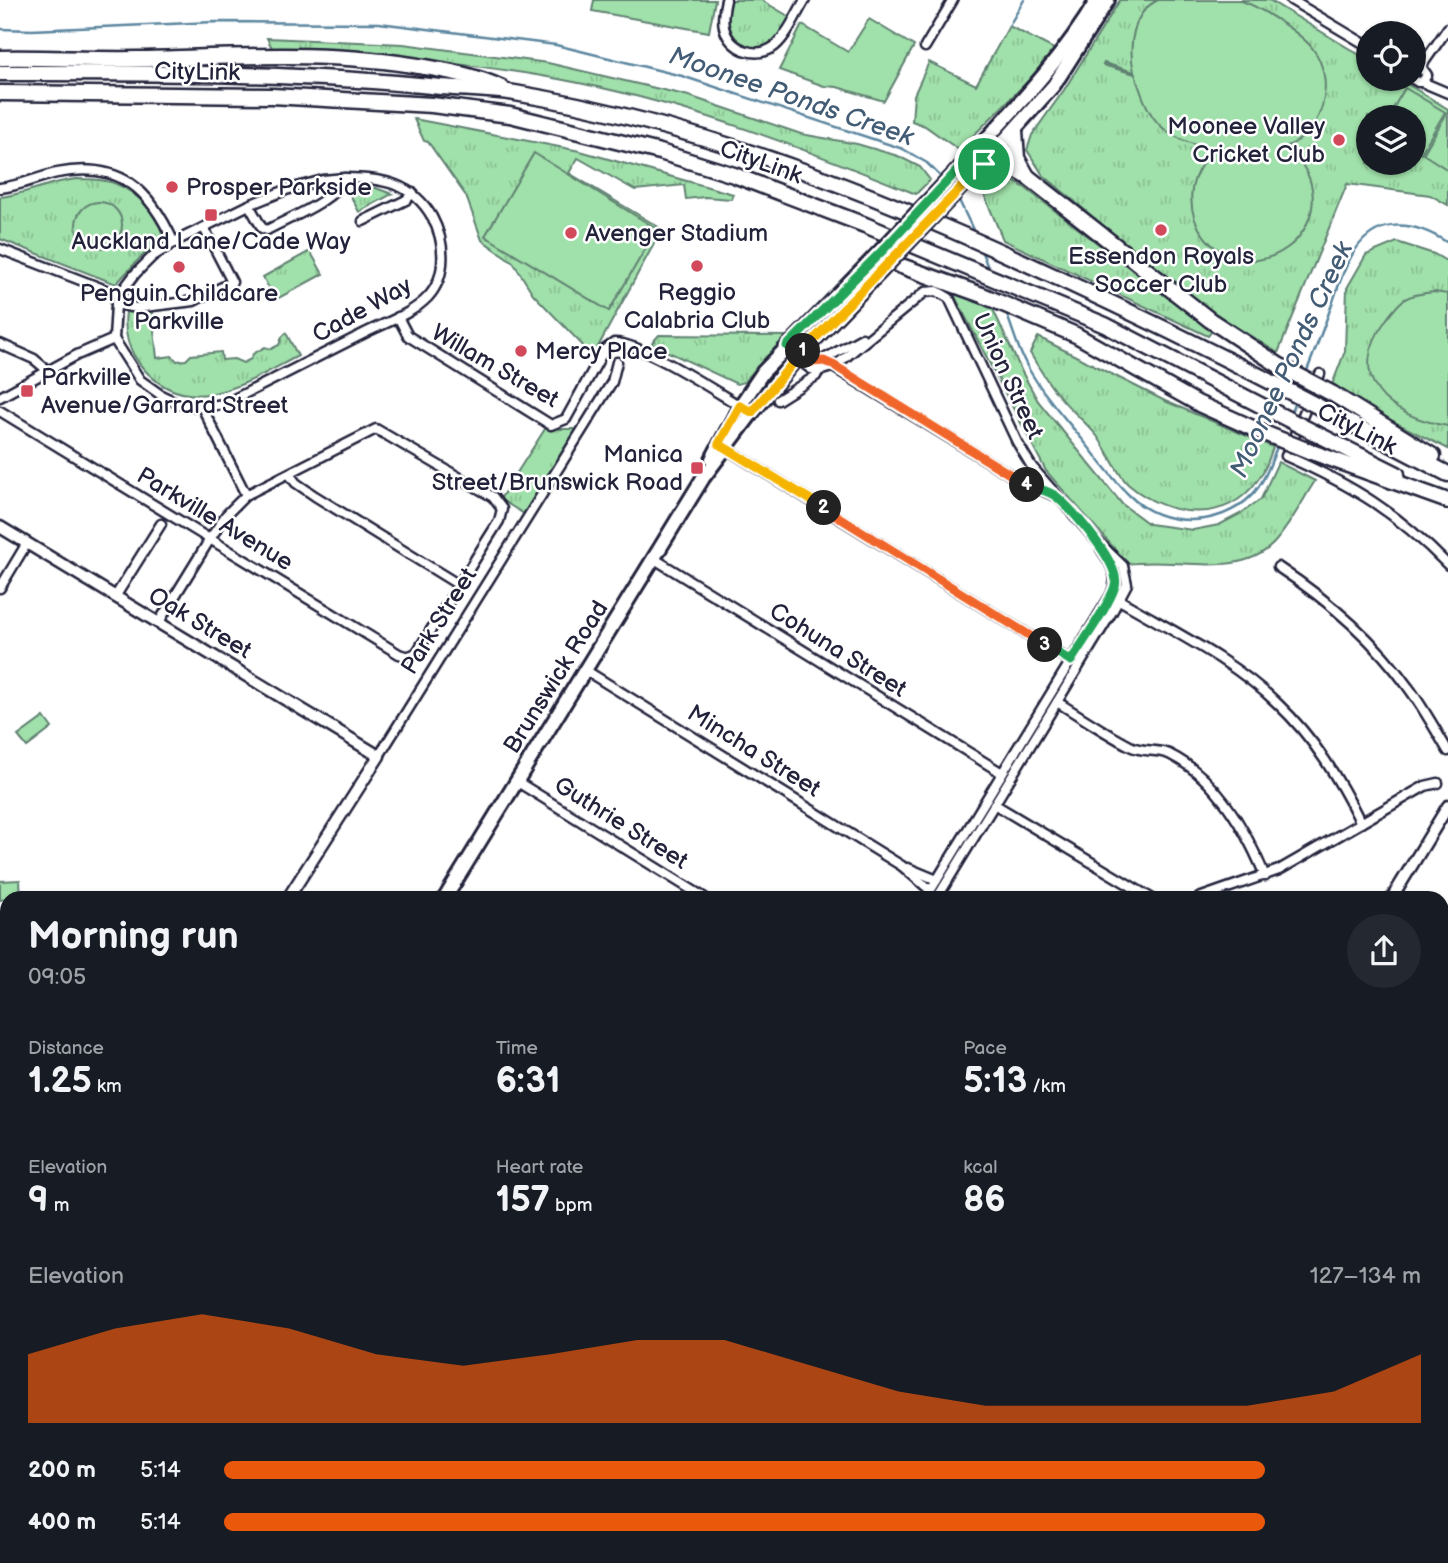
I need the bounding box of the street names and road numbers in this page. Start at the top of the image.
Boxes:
street label: CityLink [154,57,240,87]
street label: CityLink [716,134,806,190]
street label: Cade Way [307,271,417,349]
street label: Union Street [966,308,1050,444]
street label: Willam Street [426,318,564,414]
street label: CityLink [1312,397,1402,461]
street label: Parkville Avenue [132,461,298,577]
street label: Park Street [395,562,483,680]
street label: Oak Street [143,581,257,665]
street label: Brunswick Road [497,595,615,759]
street label: Cohuna Street [764,596,912,704]
street label: Mincha Street [682,699,826,804]
street label: Guthrie Street [549,770,694,876]

